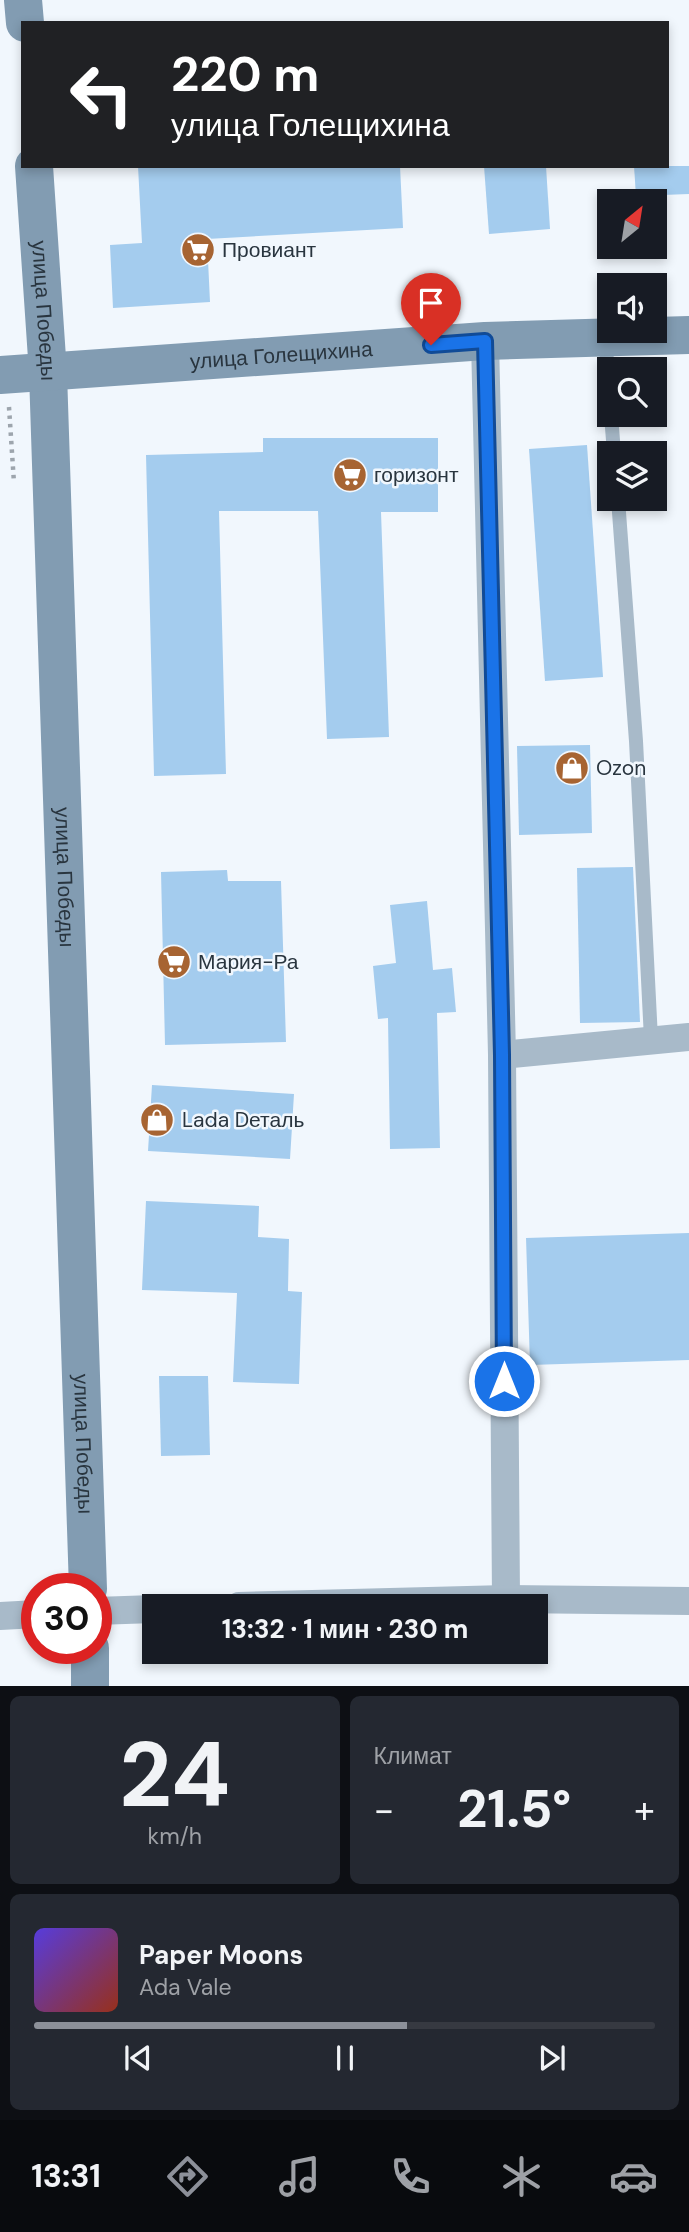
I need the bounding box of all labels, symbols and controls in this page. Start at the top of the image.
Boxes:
text: 220 m [171,42,319,106]
icon: left [56,49,147,140]
text: улица Голещихина [171,104,450,146]
north arrow [597,189,667,259]
map controls [597,189,667,511]
supermarket icon: Провиант [179,231,217,269]
place label: Провиант [222,236,317,264]
street label: улица Победы [25,240,62,381]
pin [401,273,461,345]
button: sound [597,273,667,343]
icon: arrive [412,284,450,322]
street label: улица Голещихина [189,335,374,376]
button: search [597,357,667,427]
button: layers [597,441,667,511]
supermarket icon: горизонт [331,456,369,494]
place label: горизонт [374,461,459,489]
shop icon: Ozon [553,749,591,787]
place label: Ozon [596,754,646,782]
street label: улица Победы [48,807,81,948]
supermarket icon: Мария-Ра [155,943,193,981]
place label: Мария-Ра [198,948,299,976]
shop icon: Lada Dеталь [138,1101,176,1139]
place label: Lada Dеталь [182,1106,304,1134]
position arrow [467,1344,541,1418]
street label: улица Победы [67,1373,100,1515]
speed limit sign: 30 [21,1573,112,1664]
text: 13:32 · 1 мин · 230 m [222,1612,468,1646]
text: 24 [119,1716,230,1834]
text: Климат [374,1741,452,1771]
text: 21.5° [457,1775,571,1843]
text: − [374,1785,394,1835]
text: + [634,1785,655,1835]
text: km/h [148,1821,202,1851]
text: Paper Moons [139,1938,303,1972]
text: Ada Vale [139,1972,232,2002]
icon: previous [119,2039,157,2077]
icon: pause [326,2039,364,2077]
icon: next [533,2039,571,2077]
icon: directions [163,2152,212,2201]
icon: music [275,2152,324,2201]
icon: phone [386,2152,435,2201]
icon: climate [497,2152,546,2201]
icon: car [609,2152,658,2201]
text: 13:31 [31,2155,101,2197]

